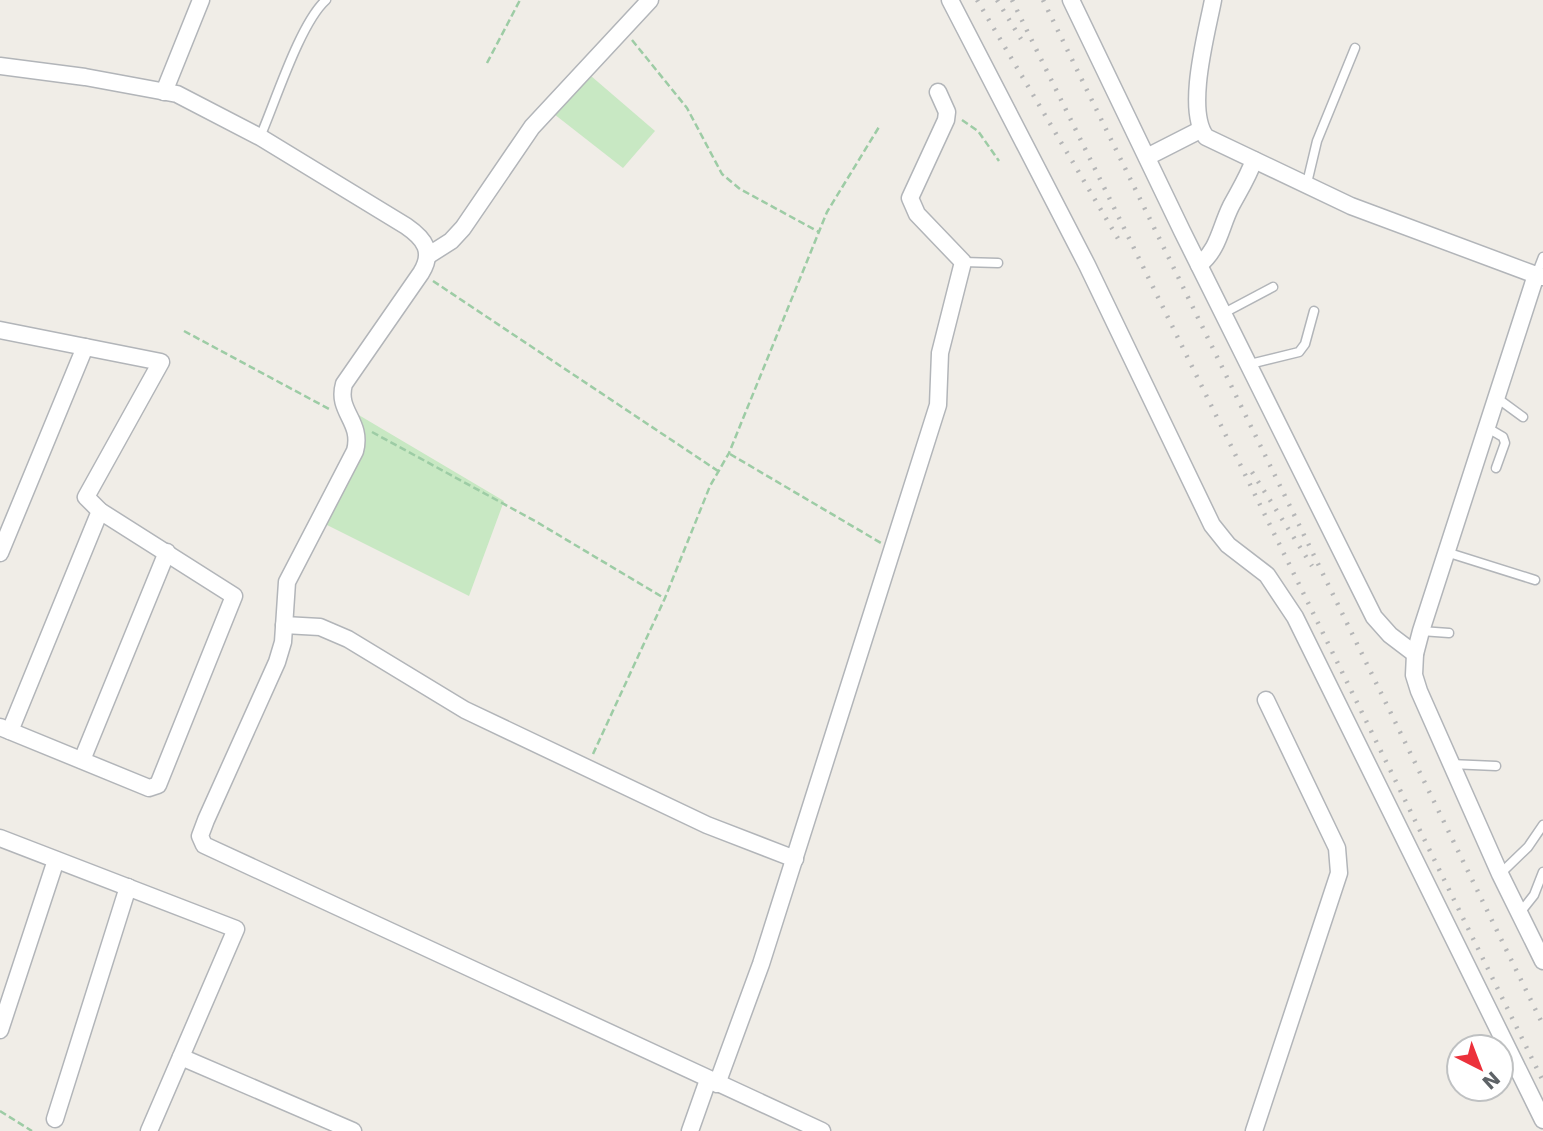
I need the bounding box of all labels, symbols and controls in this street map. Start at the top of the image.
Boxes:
north arrow [1445,1033,1515,1103]
text: N [1478,1067,1505,1094]

